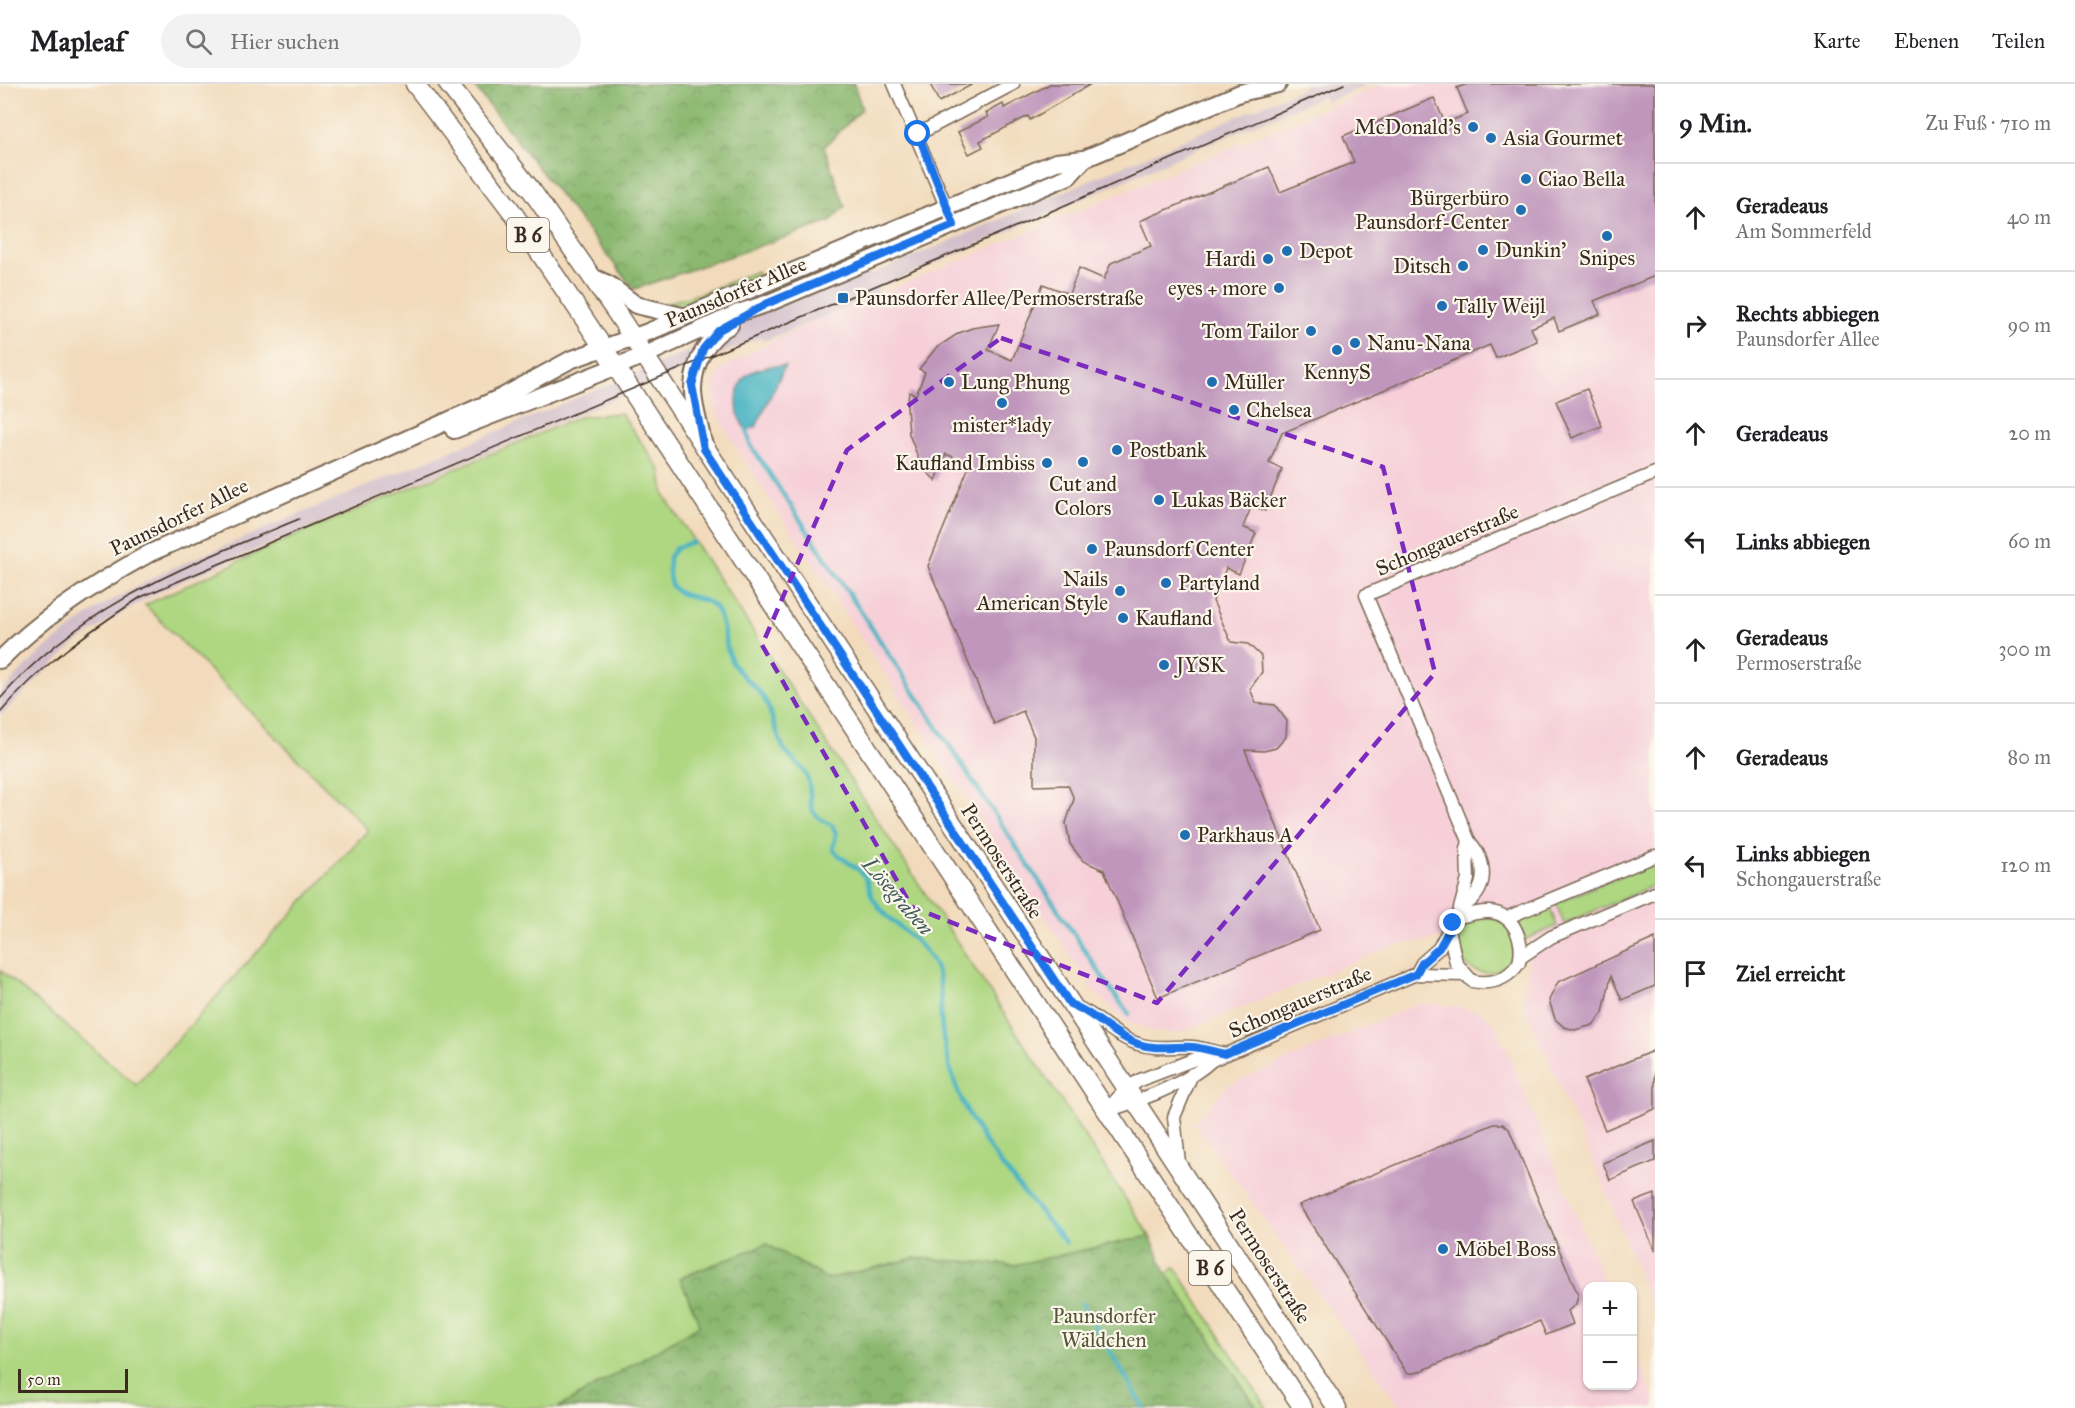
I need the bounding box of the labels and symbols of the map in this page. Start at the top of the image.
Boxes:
place label: McDonald's [1354,114,1461,140]
route start [904,120,930,146]
marker: McDonald's [1466,120,1480,134]
place label: Asia Gourmet [1502,125,1623,151]
marker: Asia Gourmet [1484,131,1498,145]
place label: Ciao Bella [1538,166,1625,192]
marker: Ciao Bella [1519,172,1533,186]
place label: Bürgerbüro Paunsdorf-Center [1355,185,1509,235]
marker: Bürgerbüro Paunsdorf-Center [1514,203,1528,217]
road number: B 6 [507,218,549,252]
marker: Snipes [1600,229,1614,243]
place label: Dunkin' [1495,237,1566,263]
place label: Depot [1299,238,1354,264]
marker: Dunkin' [1476,243,1490,257]
marker: Depot [1280,244,1294,258]
place label: Snipes [1579,245,1635,271]
place label: Hardi [1205,246,1256,272]
street label: Paunsdorfer Allee [662,250,811,333]
marker: Hardi [1261,252,1275,266]
place label: Ditsch [1393,253,1451,279]
marker: Ditsch [1456,259,1470,273]
place label: eyes + more [1168,275,1267,301]
marker: eyes + more [1272,281,1286,295]
place label: Paunsdorfer Allee/Permoserstraße [855,285,1144,311]
marker: Paunsdorfer Allee/Permoserstraße [836,291,850,305]
place label: Tally Weijl [1454,293,1546,319]
marker: Tally Weijl [1435,299,1449,313]
place label: Tom Tailor [1202,318,1299,344]
marker: Tom Tailor [1304,324,1318,338]
place label: Nanu-Nana [1367,330,1471,356]
marker: Nanu-Nana [1348,336,1362,350]
marker: KennyS [1330,343,1344,357]
place label: KennyS [1303,359,1371,385]
place label: Lung Phung [961,369,1069,395]
place label: Müller [1224,369,1285,395]
marker: Lung Phung [942,375,956,389]
marker: Müller [1205,375,1219,389]
marker: mister*lady [995,396,1009,410]
place label: Chelsea [1246,397,1312,423]
marker: Chelsea [1227,403,1241,417]
place label: mister*lady [952,412,1053,438]
place label: Postbank [1129,437,1207,463]
marker: Postbank [1110,443,1124,457]
place label: Kaufland Imbiss [895,450,1035,476]
marker: Cut and Colors [1076,455,1090,469]
marker: Kaufland Imbiss [1040,456,1054,470]
place label: Cut and Colors [1049,471,1118,521]
street label: Paunsdorfer Allee [106,472,253,562]
place label: Lukas Bäcker [1171,487,1286,513]
marker: Lukas Bäcker [1152,493,1166,507]
street label: Schongauerstraße [1372,498,1523,582]
place label: Paunsdorf Center [1104,536,1254,562]
marker: Paunsdorf Center [1085,542,1099,556]
place label: Nails American Style [976,566,1108,616]
place label: Partyland [1178,570,1260,596]
marker: Partyland [1159,576,1173,590]
marker: Nails American Style [1113,584,1127,598]
place label: Kaufland [1135,605,1213,631]
marker: Kaufland [1116,611,1130,625]
place label: JYSK [1174,652,1226,678]
marker: JYSK [1157,658,1171,672]
street label: Permoserstraße [955,798,1049,924]
place label: Parkhaus A [1197,822,1293,848]
marker: Parkhaus A [1178,828,1192,842]
water label: Lösegraben [856,850,940,941]
route end [1439,909,1465,935]
street label: Schongauerstraße [1225,960,1376,1044]
street label: Permoserstraße [1223,1203,1317,1329]
place label: Möbel Boss [1455,1236,1556,1262]
marker: Möbel Boss [1436,1242,1450,1256]
road number: B 6 [1189,1251,1231,1285]
park label: Paunsdorfer Wäldchen [1052,1303,1156,1353]
scale bar [18,1366,128,1394]

